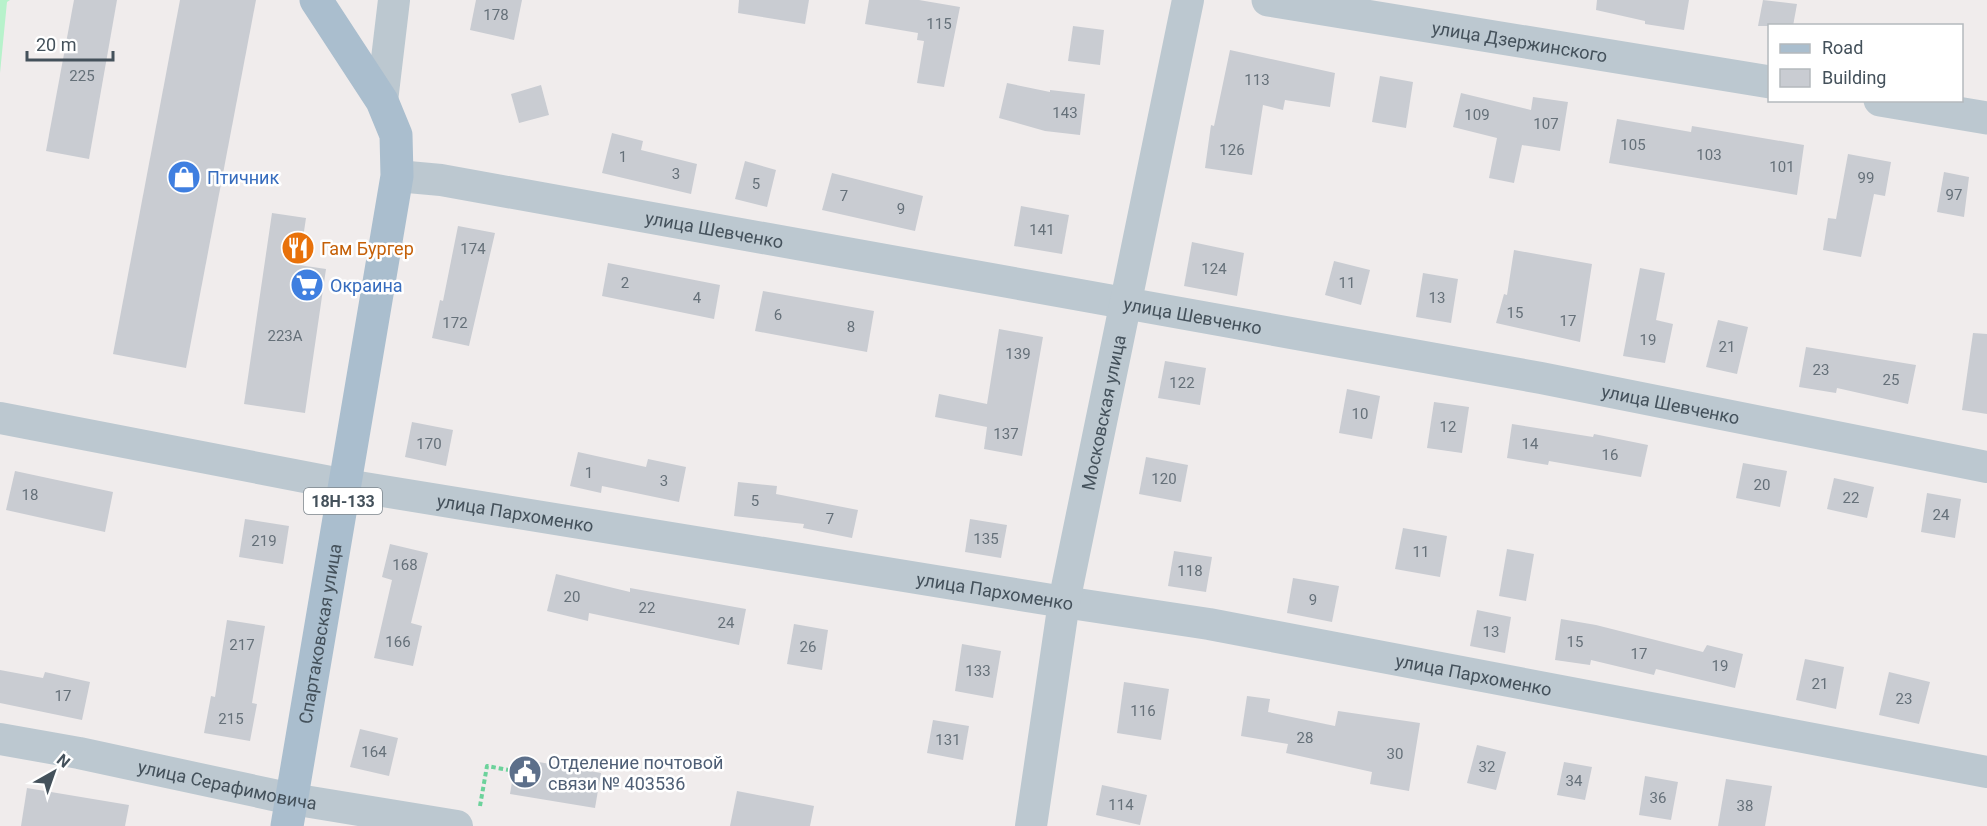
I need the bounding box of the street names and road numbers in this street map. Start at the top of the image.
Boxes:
street label: улица Дзержинского [1430,16,1609,66]
street label: улица Шевченко [644,206,785,252]
street label: улица Шевченко [1122,293,1264,338]
street label: Московская улица [1077,333,1129,492]
street label: улица Шевченко [1600,380,1741,428]
road number: 18Н-133 [304,488,382,514]
street label: улица Пархоменко [435,489,595,536]
street label: Спартаковская улица [294,542,345,725]
street label: улица Пархоменко [915,568,1075,614]
street label: улица Пархоменко [1394,649,1554,699]
street label: улица Серафимовича [136,756,318,813]

